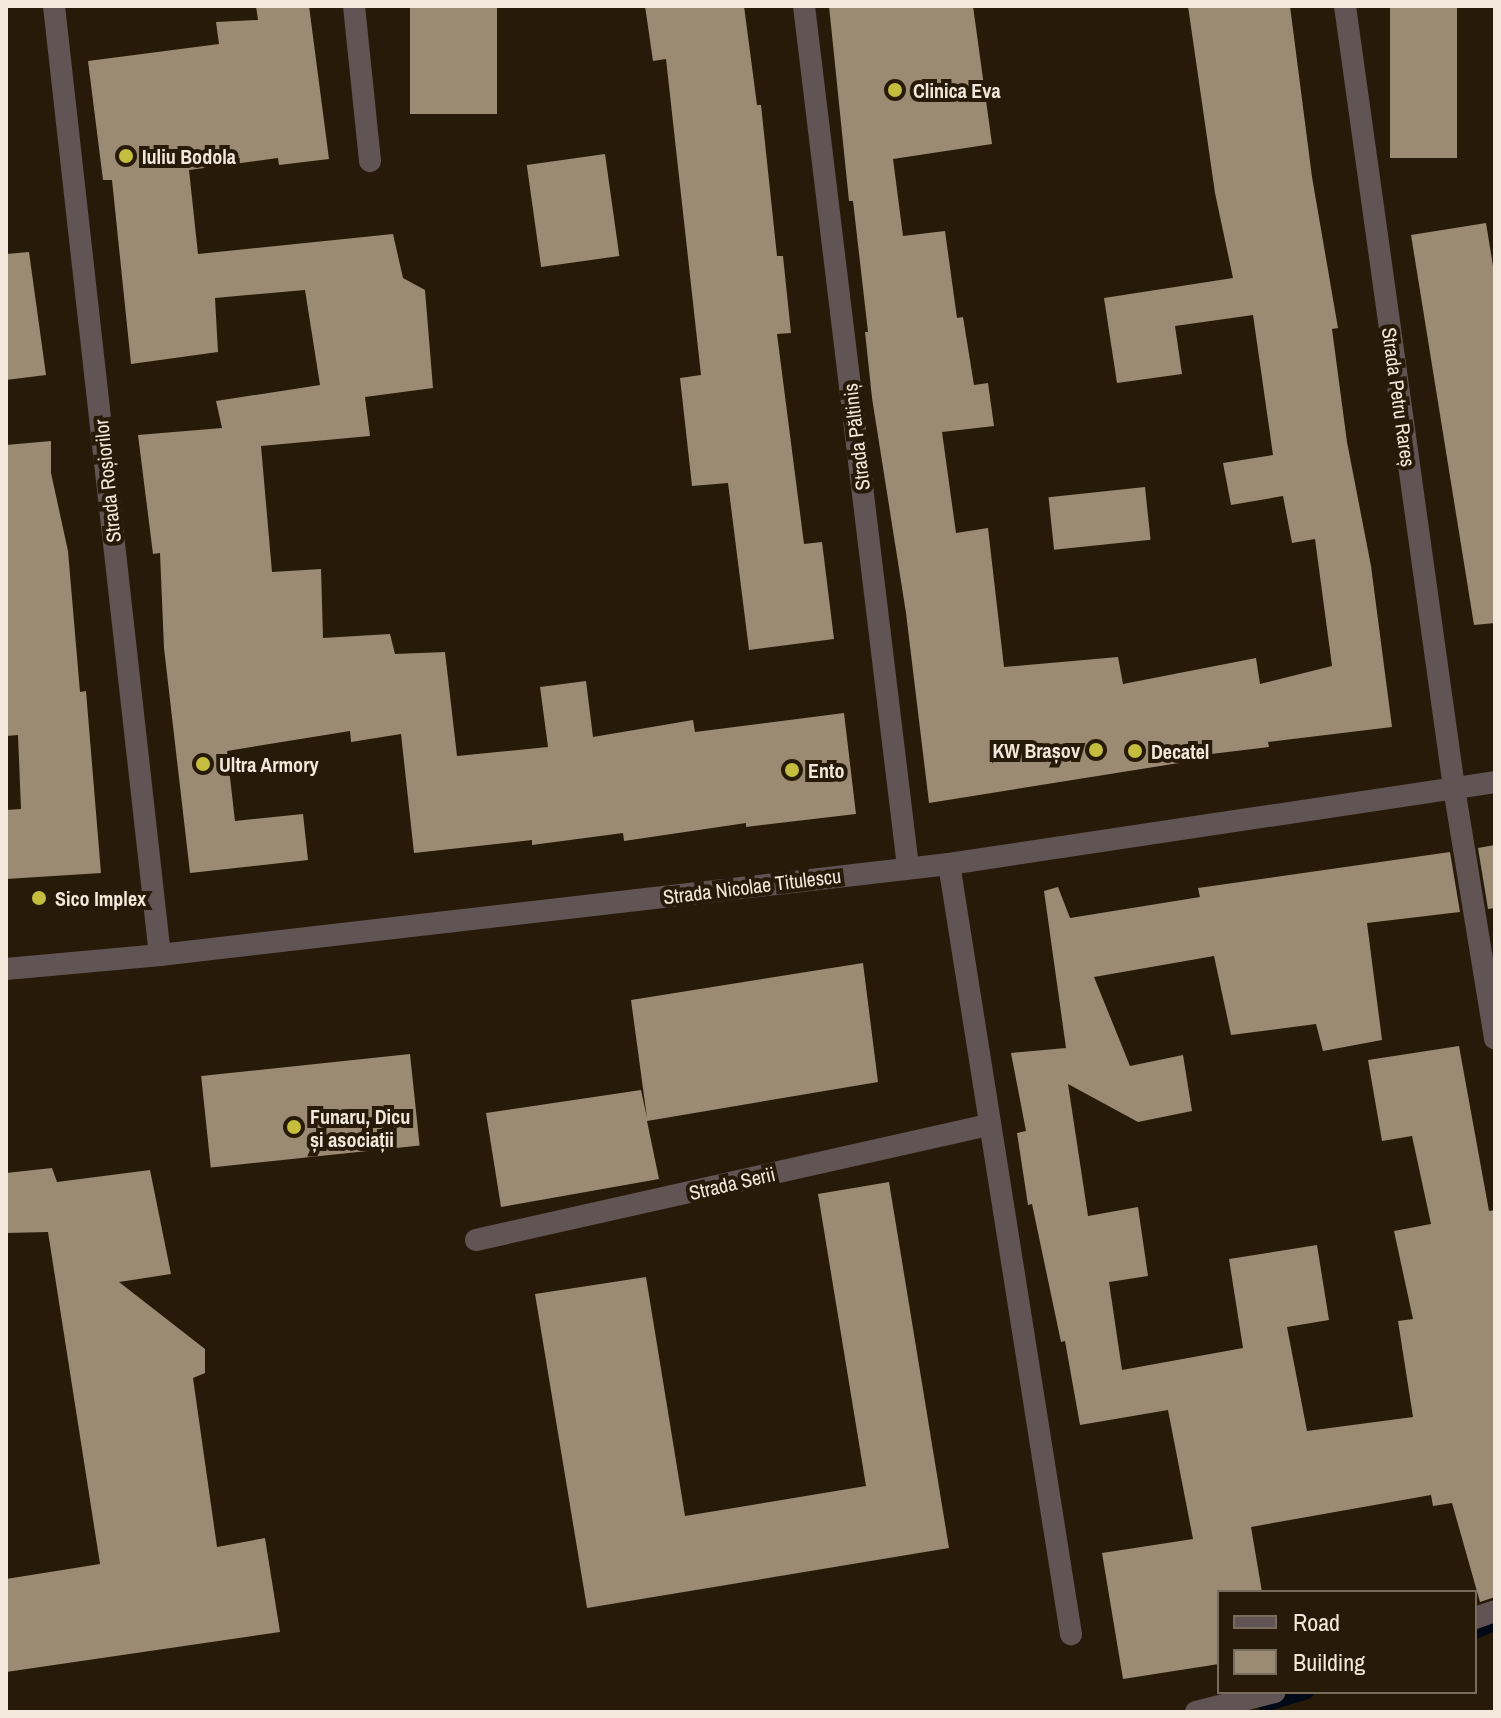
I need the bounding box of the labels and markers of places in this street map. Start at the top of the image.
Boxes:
place label: Clinica Eva [913,78,1001,102]
marker: Clinica Eva [884,79,906,101]
place label: Iuliu Bodola [142,144,236,168]
marker: Iuliu Bodola [117,147,135,165]
place label: KW Brașov [993,738,1080,762]
place label: Decatel [1151,739,1209,763]
marker: KW Brașov [1087,741,1105,759]
marker: Decatel [1126,742,1144,760]
place label: Ultra Armory [219,752,319,776]
marker: Ultra Armory [194,755,212,773]
place label: Ento [808,758,844,782]
marker: Ento [783,761,801,779]
place label: Sico Implex [55,886,146,910]
marker: Sico Implex [30,889,48,907]
place label: Funaru, Dicu și asociații [310,1104,410,1151]
marker: Funaru, Dicu și asociații [285,1118,303,1136]

